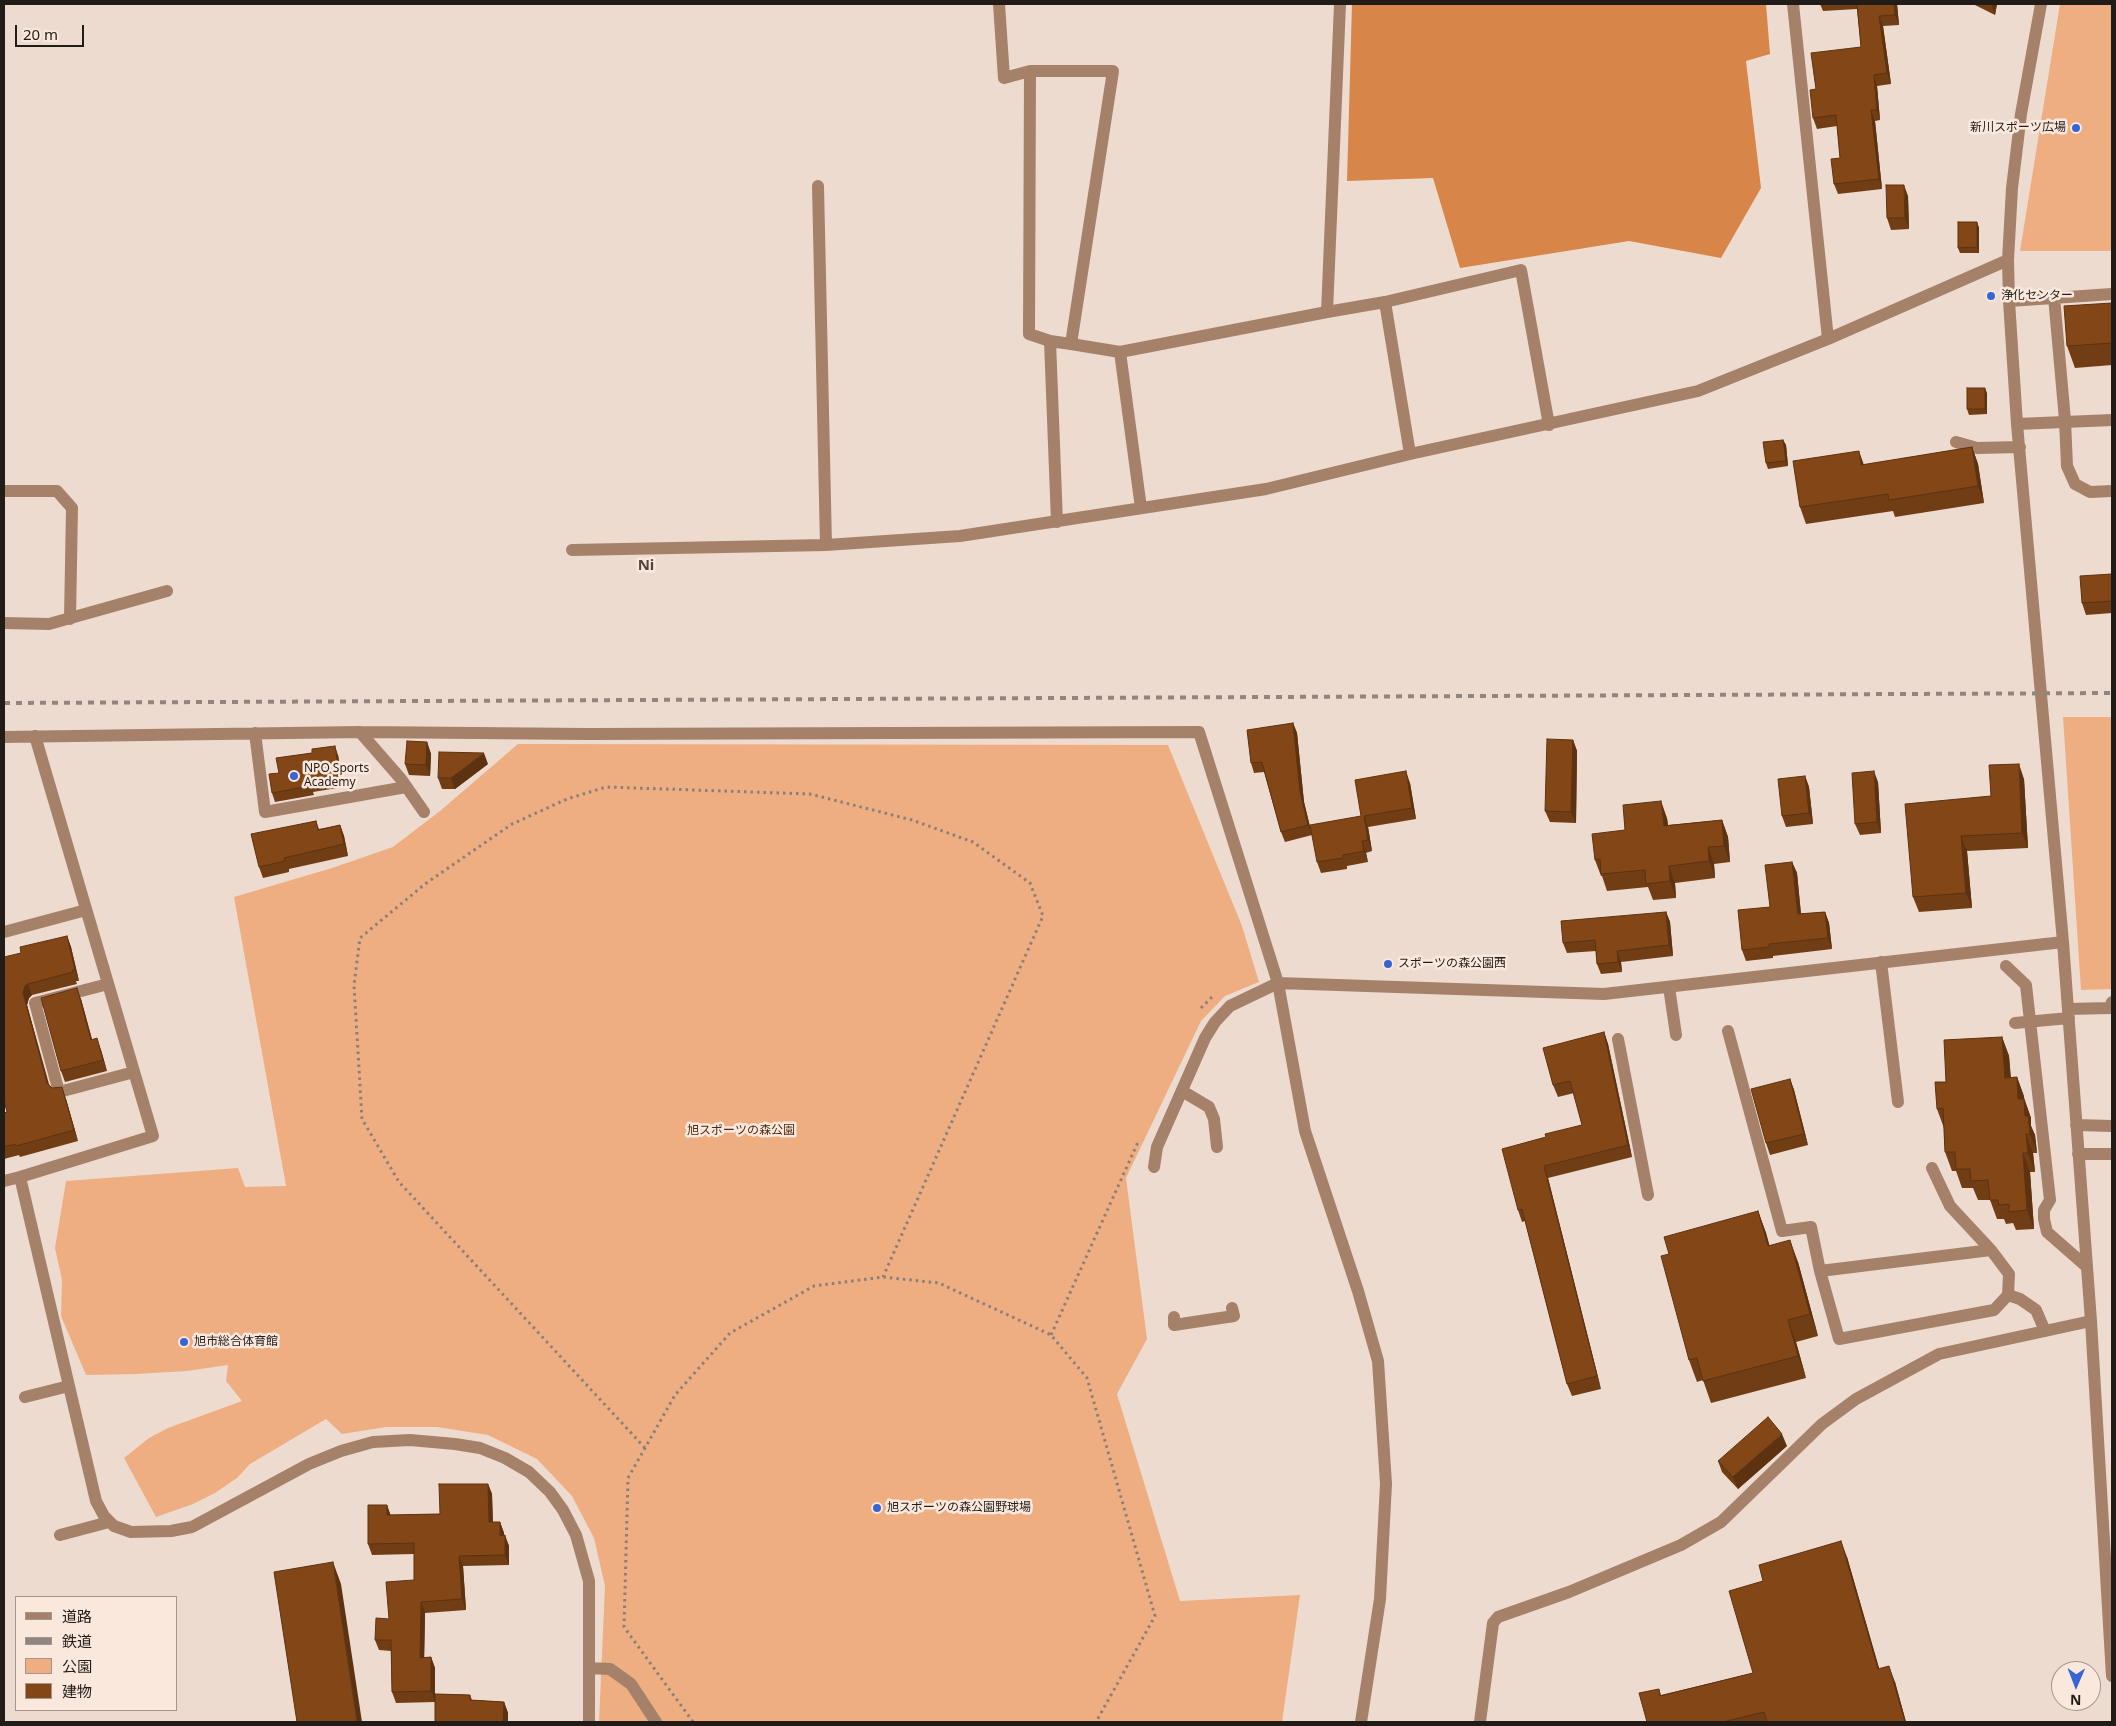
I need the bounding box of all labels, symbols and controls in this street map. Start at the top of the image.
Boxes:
scale bar [18,15,86,47]
text: 20 m [23,24,58,44]
place label: 新川スポーツ広場 [1970,121,2066,135]
marker: 新川スポーツ広場 [2070,122,2082,134]
place label: 浄化センター [2001,289,2073,303]
marker: 浄化センター [1985,290,1997,302]
district label: Ni [638,557,654,575]
place label: NPO Sports Academy [304,762,369,790]
marker: NPO Sports Academy [288,770,300,782]
place label: スポーツの森公園西 [1398,957,1506,971]
marker: スポーツの森公園西 [1382,958,1394,970]
park label: 旭スポーツの森公園 [687,1124,795,1138]
place label: 旭市総合体育館 [194,1335,278,1349]
marker: 旭市総合体育館 [178,1336,190,1348]
place label: 旭スポーツの森公園野球場 [887,1501,1031,1515]
marker: 旭スポーツの森公園野球場 [871,1502,883,1514]
legend [15,1596,178,1711]
text: 道路 [62,1606,92,1626]
text: 鉄道 [62,1631,92,1651]
text: 公園 [62,1656,92,1676]
north arrow [2051,1661,2101,1711]
text: 建物 [62,1681,92,1701]
text: N [2070,1691,2082,1710]

